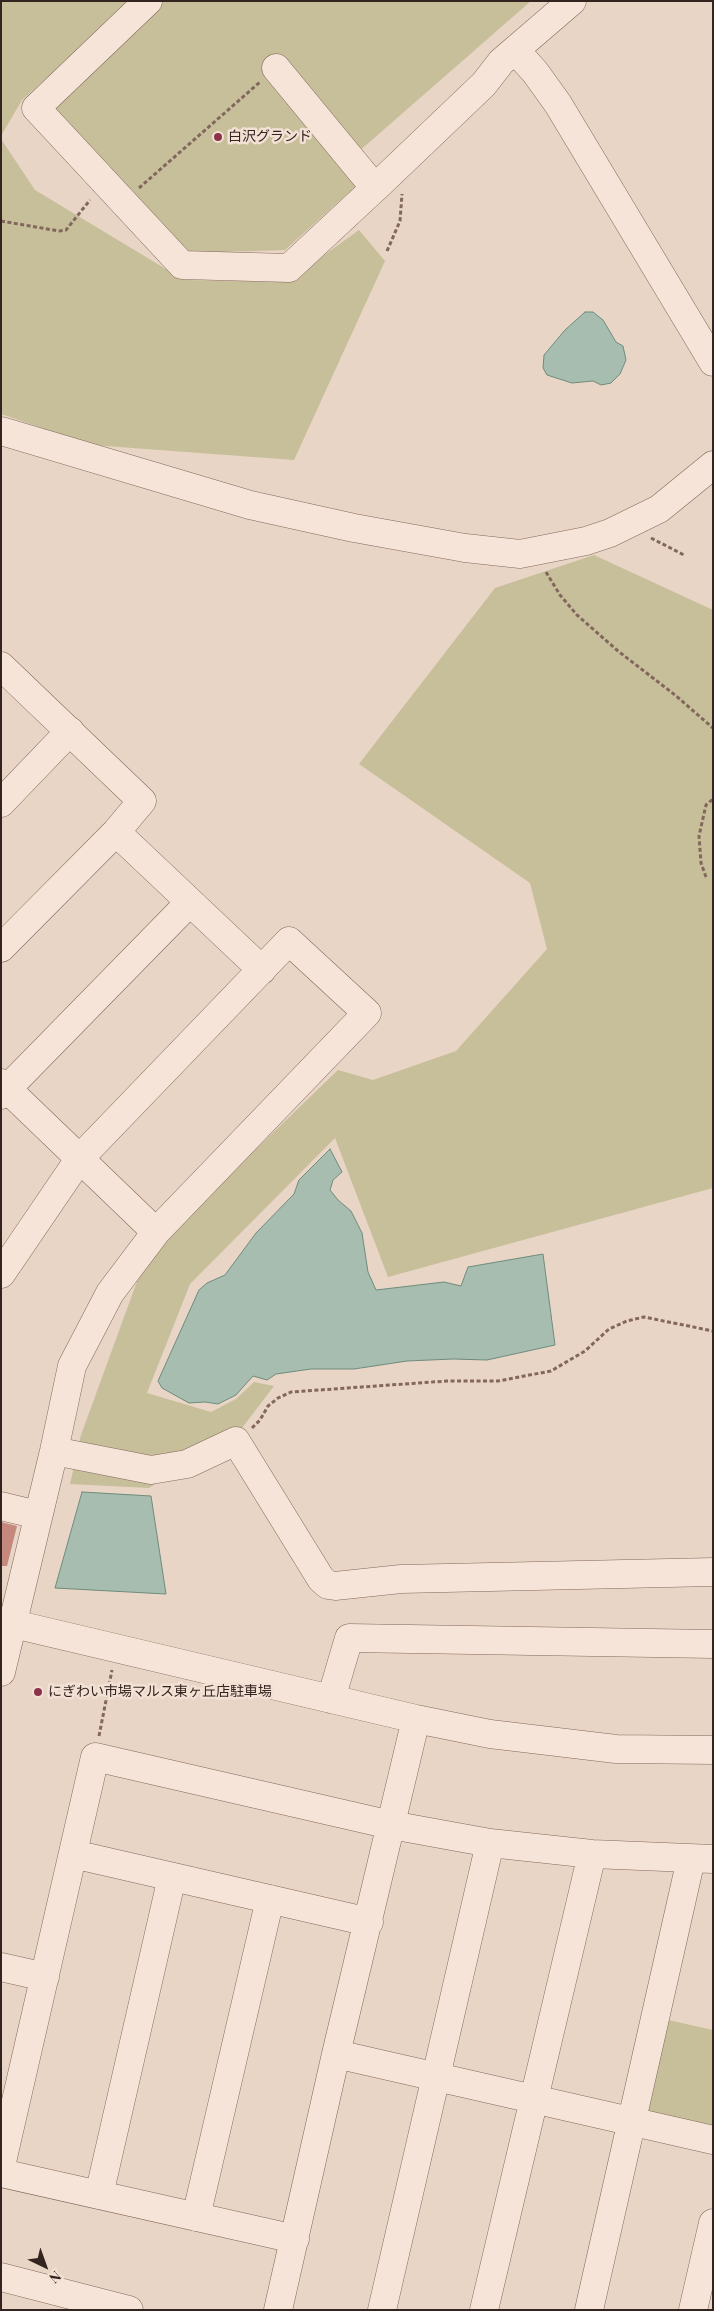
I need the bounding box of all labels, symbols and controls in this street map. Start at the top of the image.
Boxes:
place label: 白沢グランド [228,129,312,145]
marker: 白沢グランド [212,131,224,143]
place label: にぎわい市場マルス東ヶ丘店駐車場 [48,1684,272,1700]
marker: にぎわい市場マルス東ヶ丘店駐車場 [32,1686,44,1698]
north arrow [20,2241,70,2291]
text: N [45,2267,65,2288]

